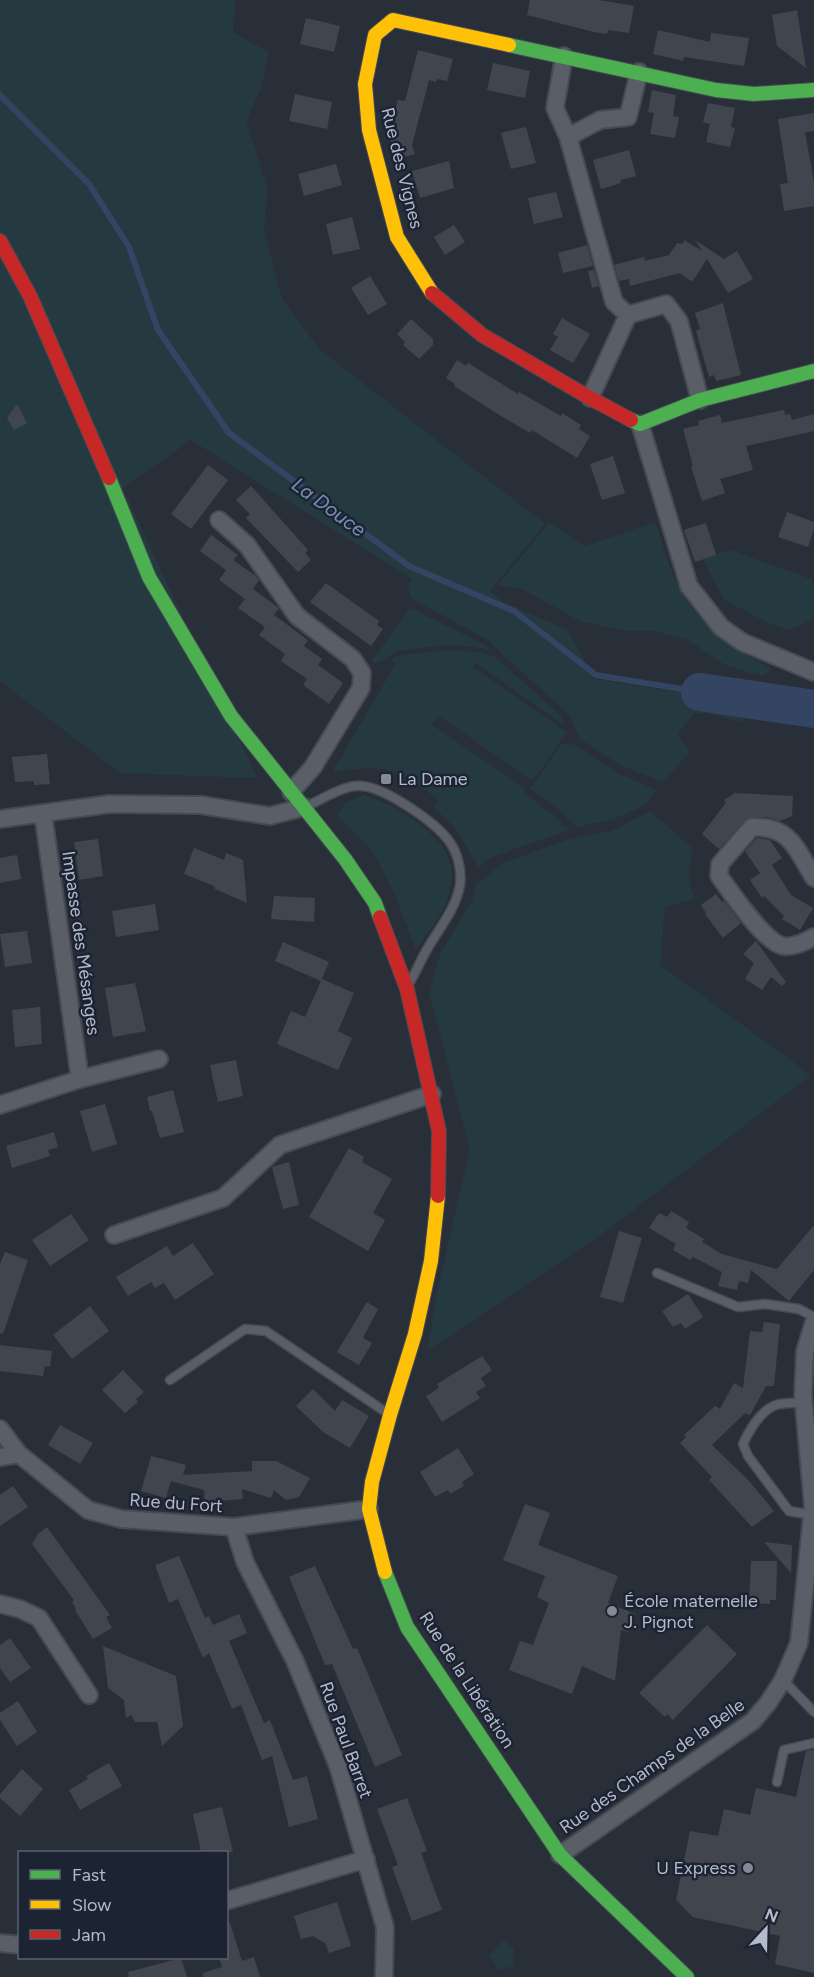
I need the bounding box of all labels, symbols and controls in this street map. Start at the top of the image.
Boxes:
street label: Rue des Vignes [376,105,428,231]
water label: La Douce [287,472,371,542]
place label: La Dame [398,768,468,790]
marker: La Dame [379,772,393,786]
street label: Impasse des Mésanges [57,849,105,1037]
street label: Rue du Fort [129,1489,224,1517]
place label: École maternelle J. Pignot [624,1590,758,1633]
marker: École maternelle J. Pignot [605,1604,619,1618]
street label: Rue de la Libération [415,1607,519,1753]
street label: Rue Paul Barret [315,1679,377,1801]
street label: Rue des Champs de la Belle [555,1694,749,1838]
legend [18,1851,228,1959]
place label: U Express [656,1857,736,1879]
marker: U Express [741,1861,755,1875]
text: Fast [72,1864,106,1886]
text: Slow [72,1894,111,1916]
north arrow [736,1899,796,1959]
text: N [762,1904,781,1927]
text: Jam [72,1924,106,1946]

